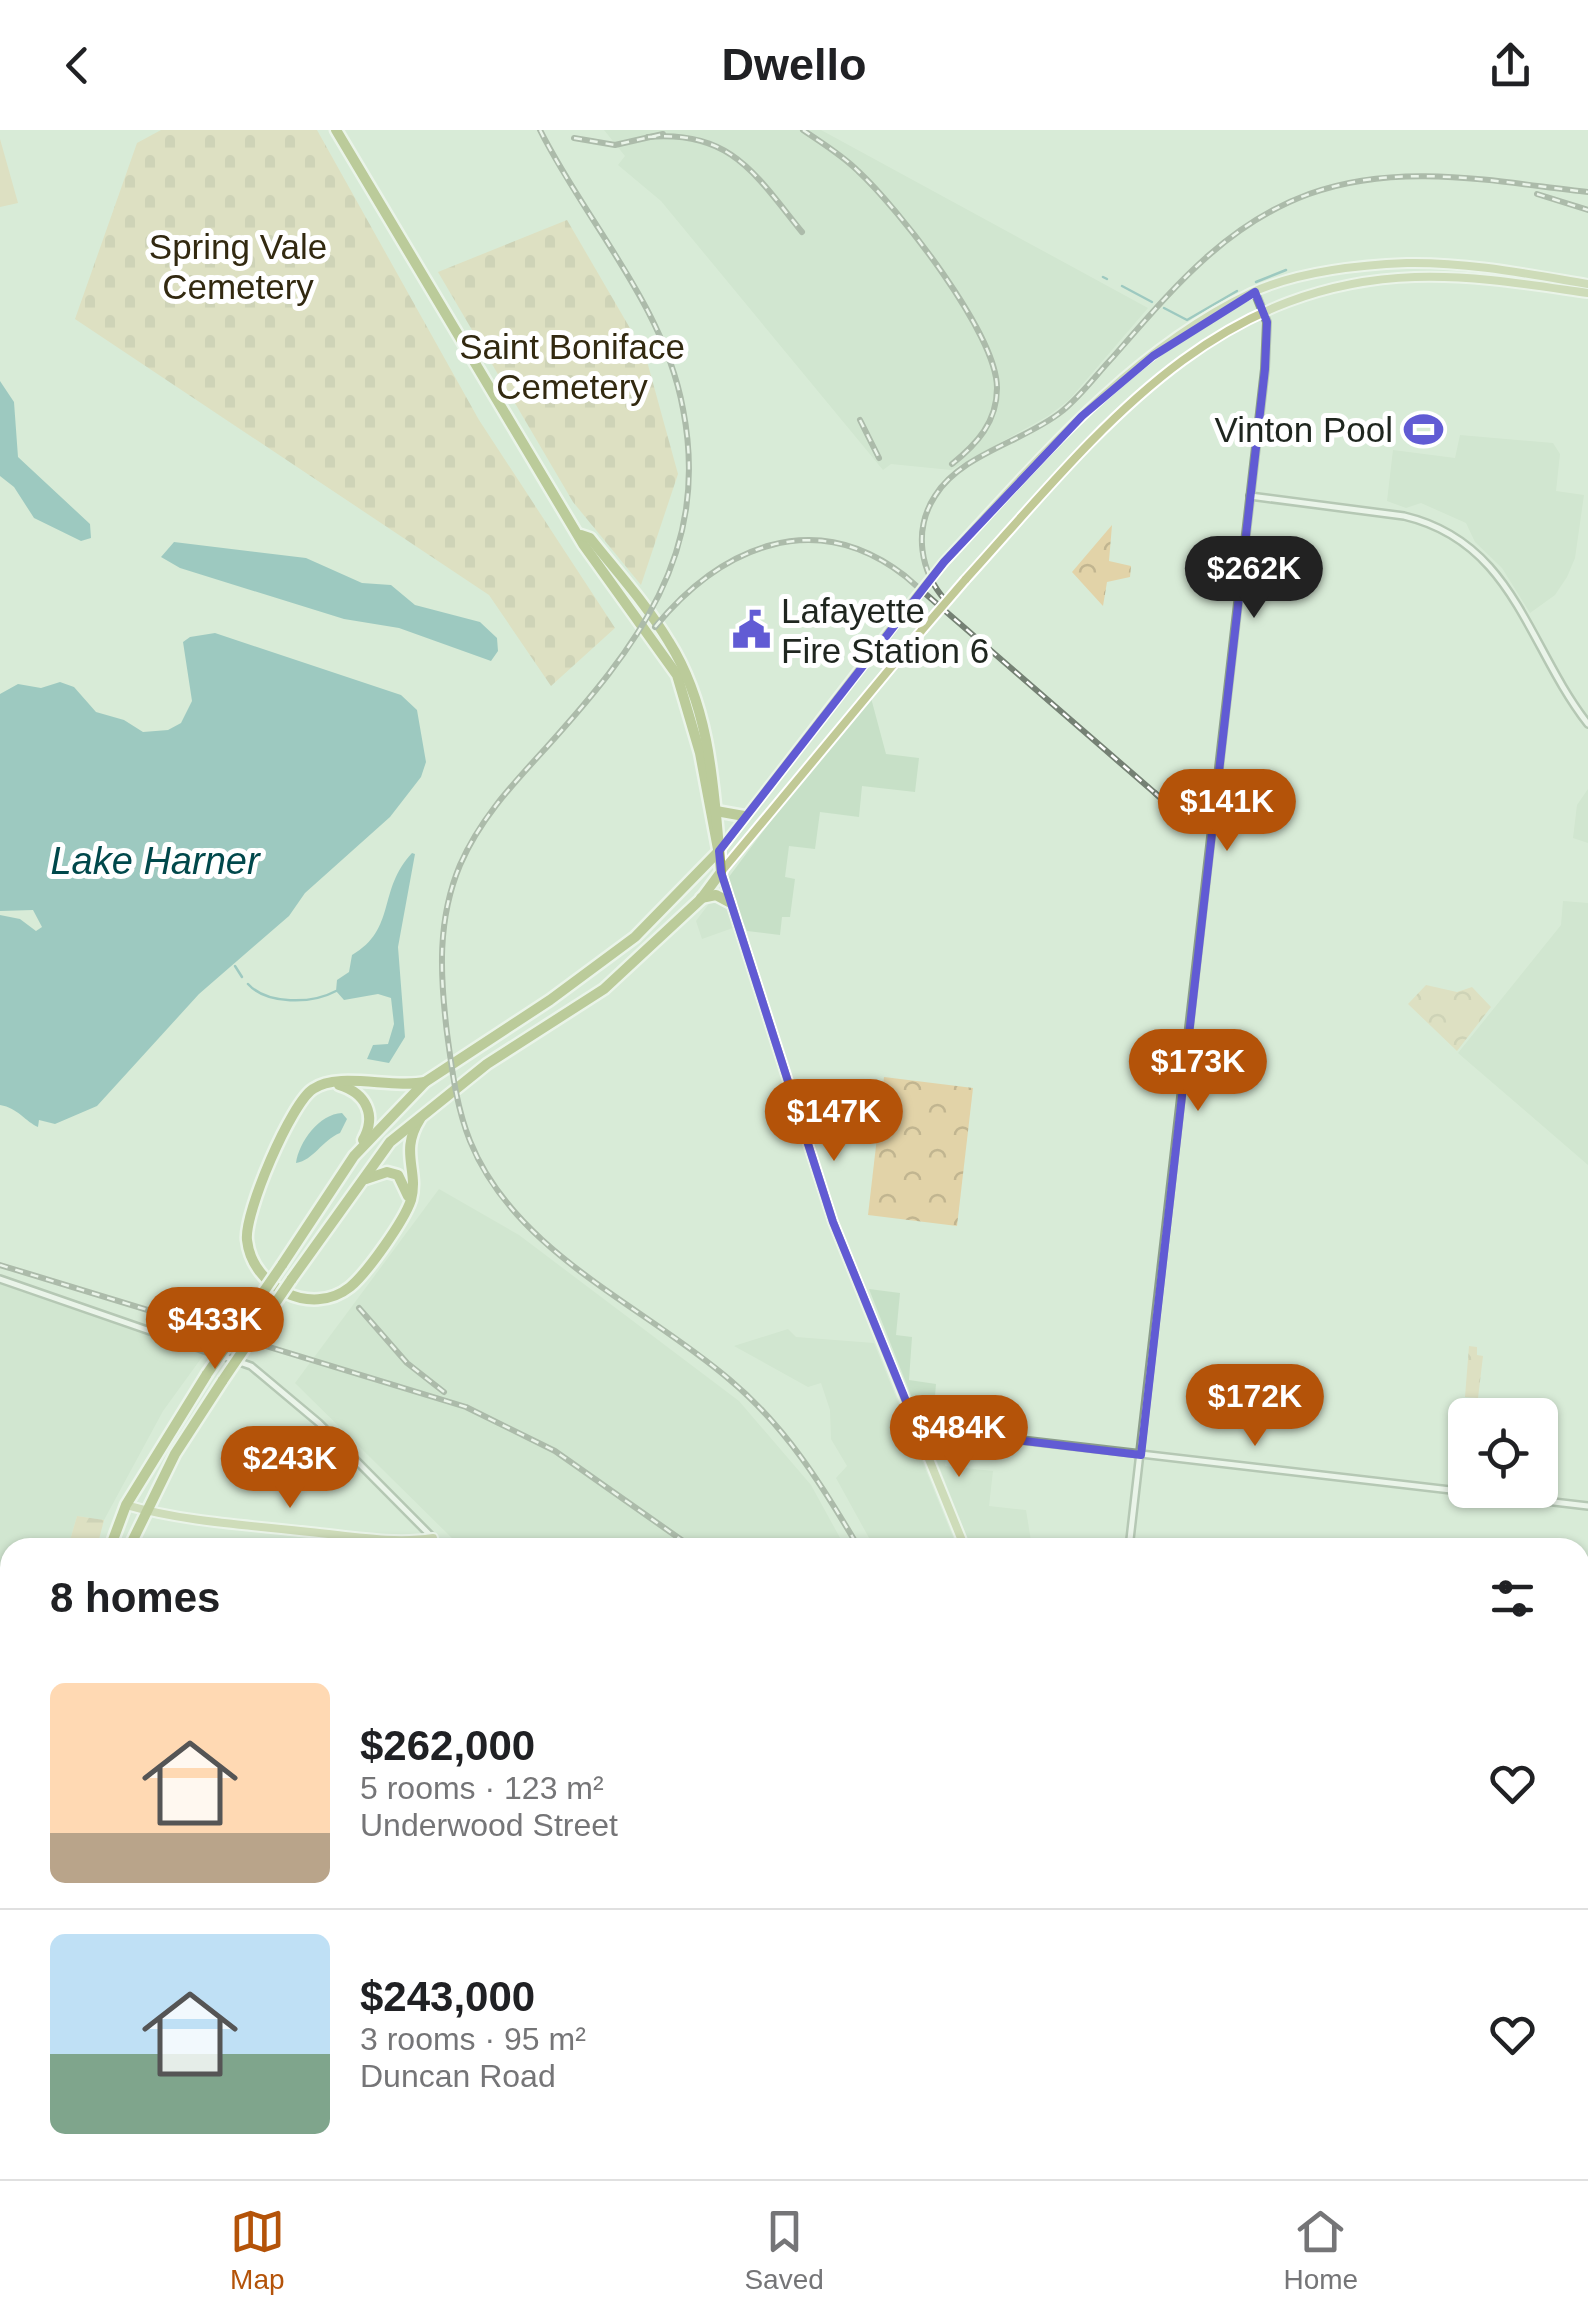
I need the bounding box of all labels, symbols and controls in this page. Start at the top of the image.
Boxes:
icon: back [50,38,105,93]
icon: share [1483,38,1538,93]
text: Dwello [721,39,867,90]
park label: Spring Vale Cemetery [149,227,327,306]
park label: Saint Boniface Cemetery [459,327,685,406]
sports icon: Vinton Pool [1402,408,1444,450]
place label: Vinton Pool [1215,410,1393,449]
pin: $262K [1184,536,1324,621]
text: $262K [1207,550,1301,586]
place label: Lafayette Fire Station 6 [781,591,989,670]
public building icon: Lafayette Fire Station 6 [730,609,772,651]
pin: $141K [1157,769,1297,854]
text: $141K [1180,783,1274,819]
water label: Lake Harner [50,840,261,882]
pin: $173K [1128,1029,1268,1114]
text: $173K [1151,1043,1245,1079]
pin: $147K [764,1079,904,1164]
text: $147K [787,1093,881,1129]
pin: $433K [145,1287,285,1372]
text: $433K [168,1301,262,1337]
pin: $172K [1185,1364,1325,1449]
text: $172K [1208,1378,1302,1414]
pin: $484K [889,1395,1029,1480]
map controls [1448,1398,1558,1508]
button: locate [1448,1398,1558,1508]
text: $484K [912,1409,1006,1445]
pin: $243K [220,1426,360,1511]
text: $243K [243,1440,337,1476]
icon: filters [1485,1571,1540,1626]
text: 8 homes [50,1574,220,1621]
text: $262,000 [360,1722,535,1769]
icon: home [130,1723,250,1843]
icon: heart [1485,1756,1540,1811]
text: 5 rooms · 123 m² [360,1770,604,1806]
text: Underwood Street [360,1807,618,1843]
text: $243,000 [360,1973,535,2020]
icon: home [130,1974,250,2094]
icon: heart [1485,2007,1540,2062]
text: 3 rooms · 95 m² [360,2021,586,2057]
text: Duncan Road [360,2058,556,2094]
tab: Map [230,2204,285,2296]
tab: Saved [744,2204,824,2296]
tab: Home [1283,2204,1358,2296]

